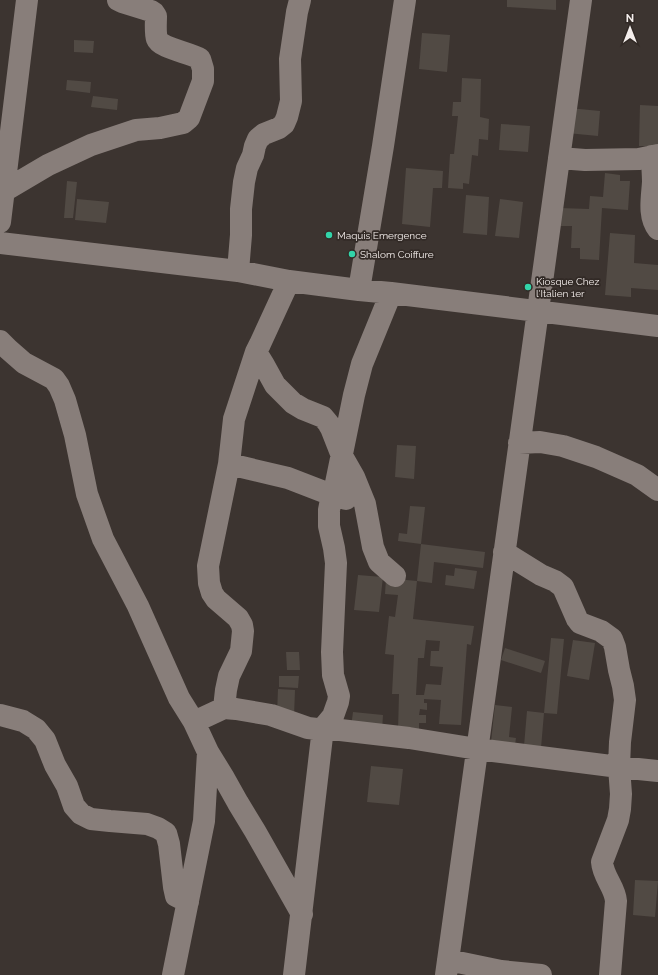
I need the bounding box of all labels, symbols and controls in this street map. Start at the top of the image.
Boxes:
north arrow [610,8,650,48]
text: N [626,12,634,25]
marker: Maquis Emergence [324,230,334,240]
place label: Maquis Emergence [337,230,427,241]
marker: Shalom Coiffure [347,249,357,259]
place label: Shalom Coiffure [360,249,434,260]
place label: Kiosque Chez l'Italien 1er [536,276,599,299]
marker: Kiosque Chez l'Italien 1er [523,282,533,292]

